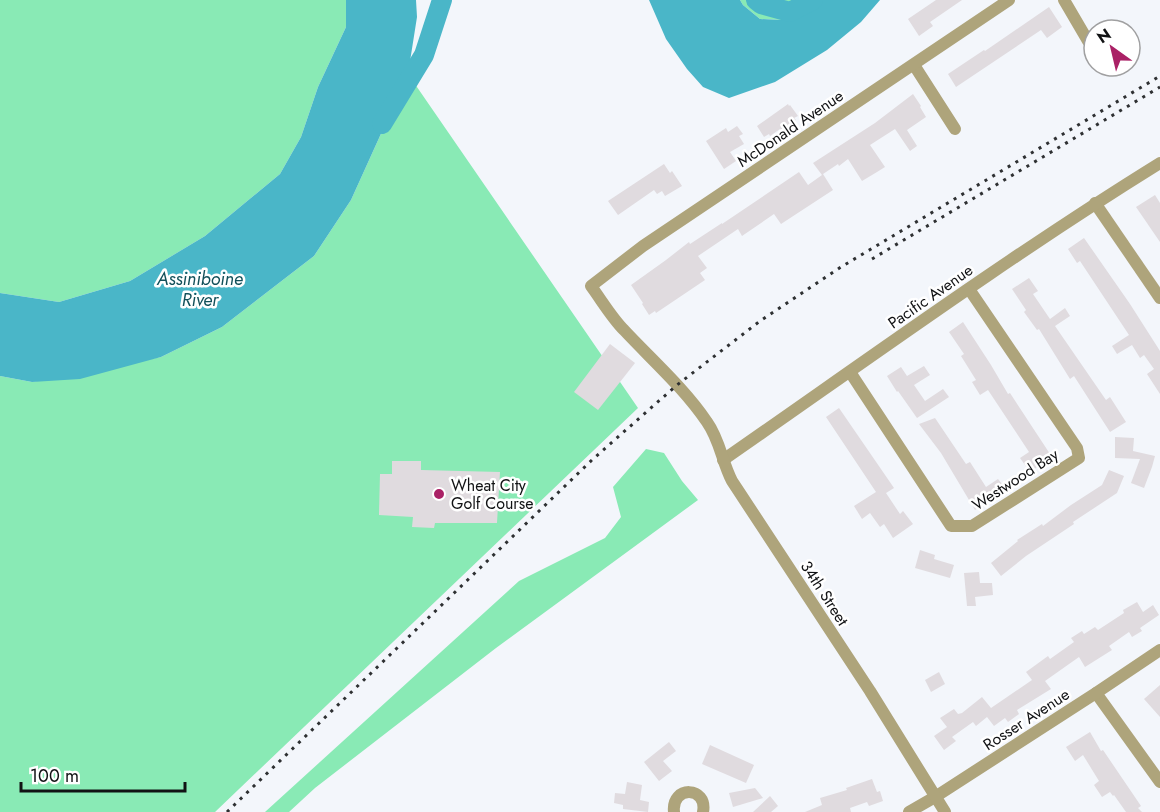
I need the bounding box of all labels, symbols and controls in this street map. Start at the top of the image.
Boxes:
north arrow [1082,18,1142,78]
text: N [1092,23,1116,49]
street label: McDonald Avenue [733,84,848,173]
street label: Pacific Avenue [883,259,977,334]
water label: Assiniboine River [156,266,243,313]
street label: Westwood Bay [968,442,1064,516]
place label: Wheat City Golf Course [451,474,533,515]
marker: Wheat City Golf Course [432,487,446,501]
street label: 34th Street [795,556,854,630]
street label: Rosser Avenue [979,683,1074,756]
scale bar [21,755,184,793]
text: 100 m [30,763,79,789]

